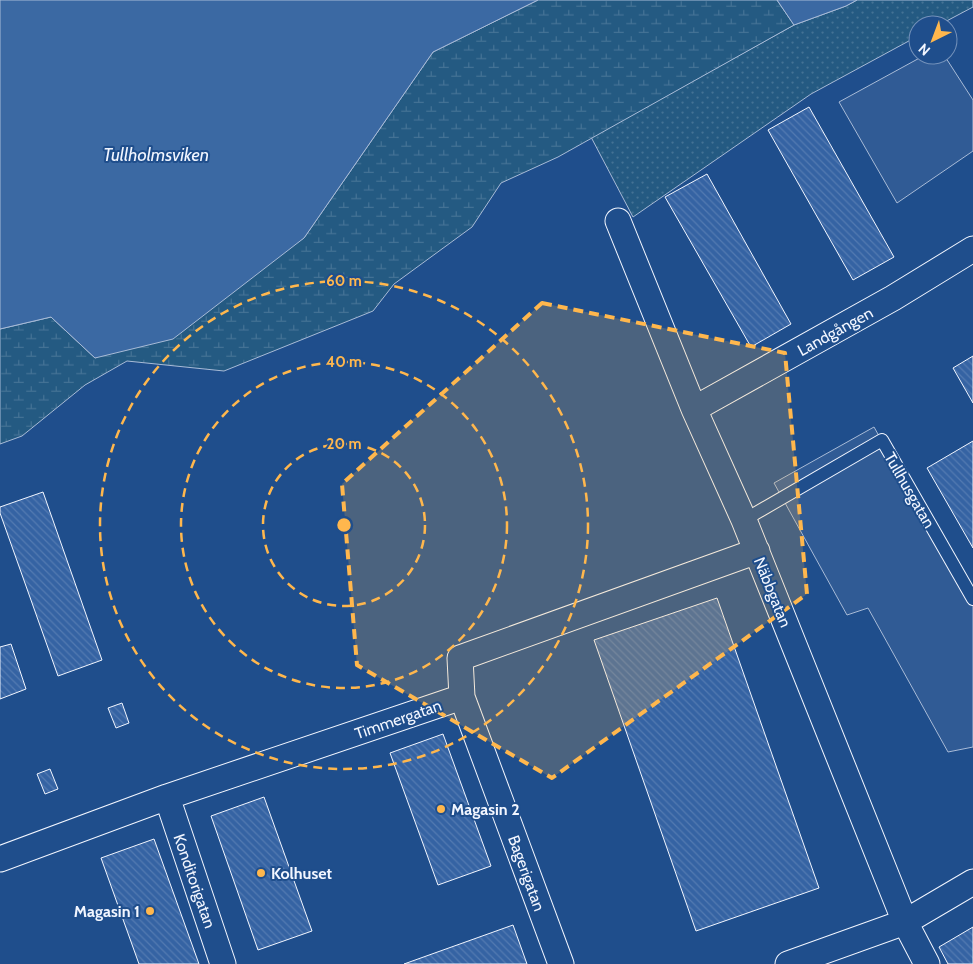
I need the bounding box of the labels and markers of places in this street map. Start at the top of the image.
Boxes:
centre of rings [335,516,353,534]
place label: Magasin 2 [451,800,520,819]
marker: Magasin 2 [435,803,447,815]
place label: Kolhuset [271,864,332,883]
marker: Kolhuset [255,867,267,879]
place label: Magasin 1 [74,902,140,921]
marker: Magasin 1 [144,905,156,917]

